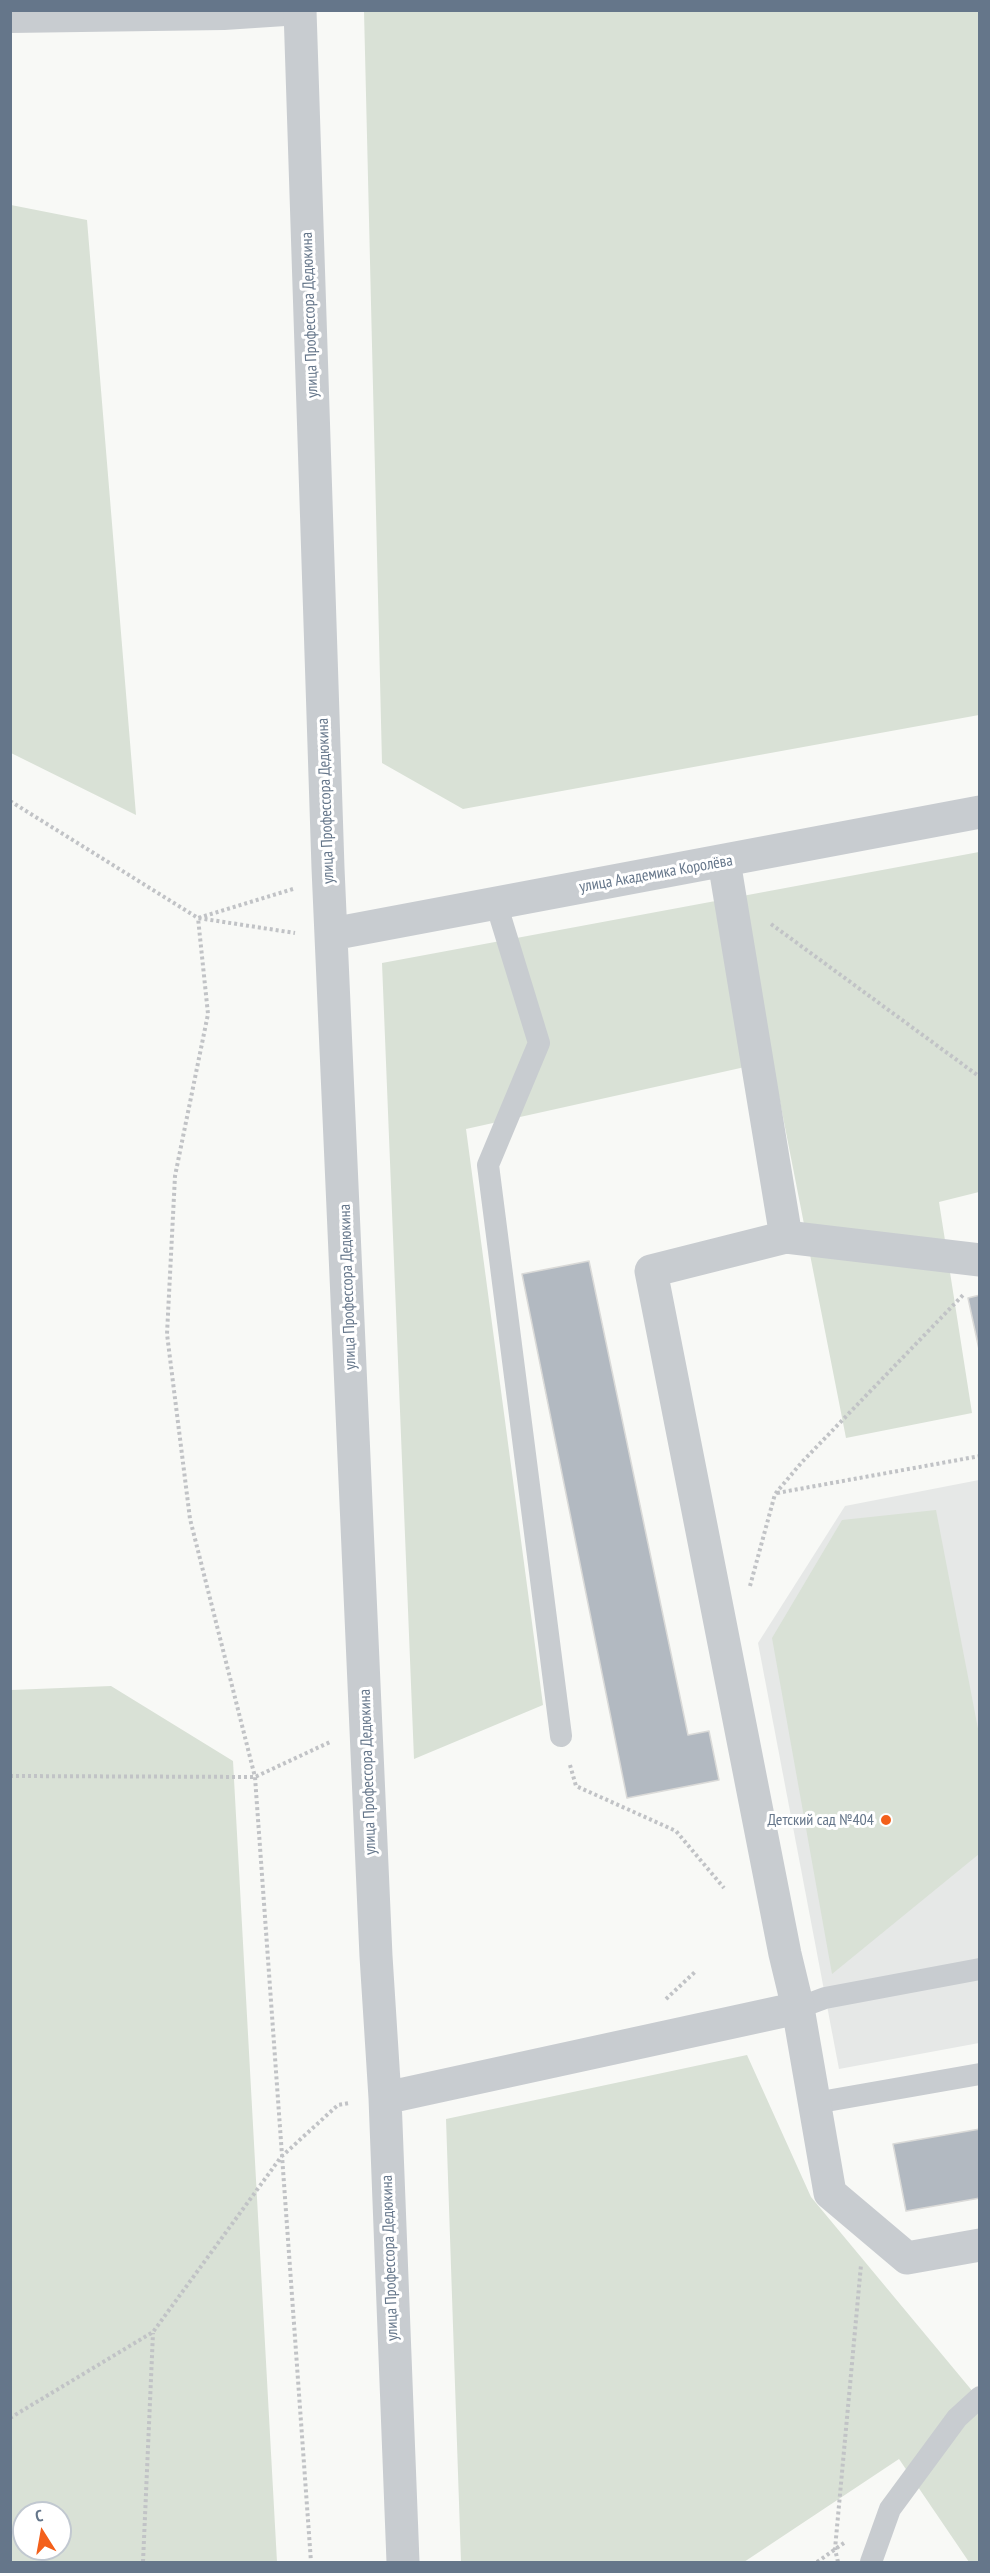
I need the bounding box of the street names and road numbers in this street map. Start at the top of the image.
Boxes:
street label: улица Профессора Дедюкина [298,232,322,398]
street label: улица Профессора Дедюкина [314,718,338,884]
street label: улица Академика Королёва [578,851,734,897]
street label: улица Профессора Дедюкина [336,1204,360,1370]
street label: улица Профессора Дедюкина [356,1689,380,1855]
street label: улица Профессора Дедюкина [378,2175,402,2341]

